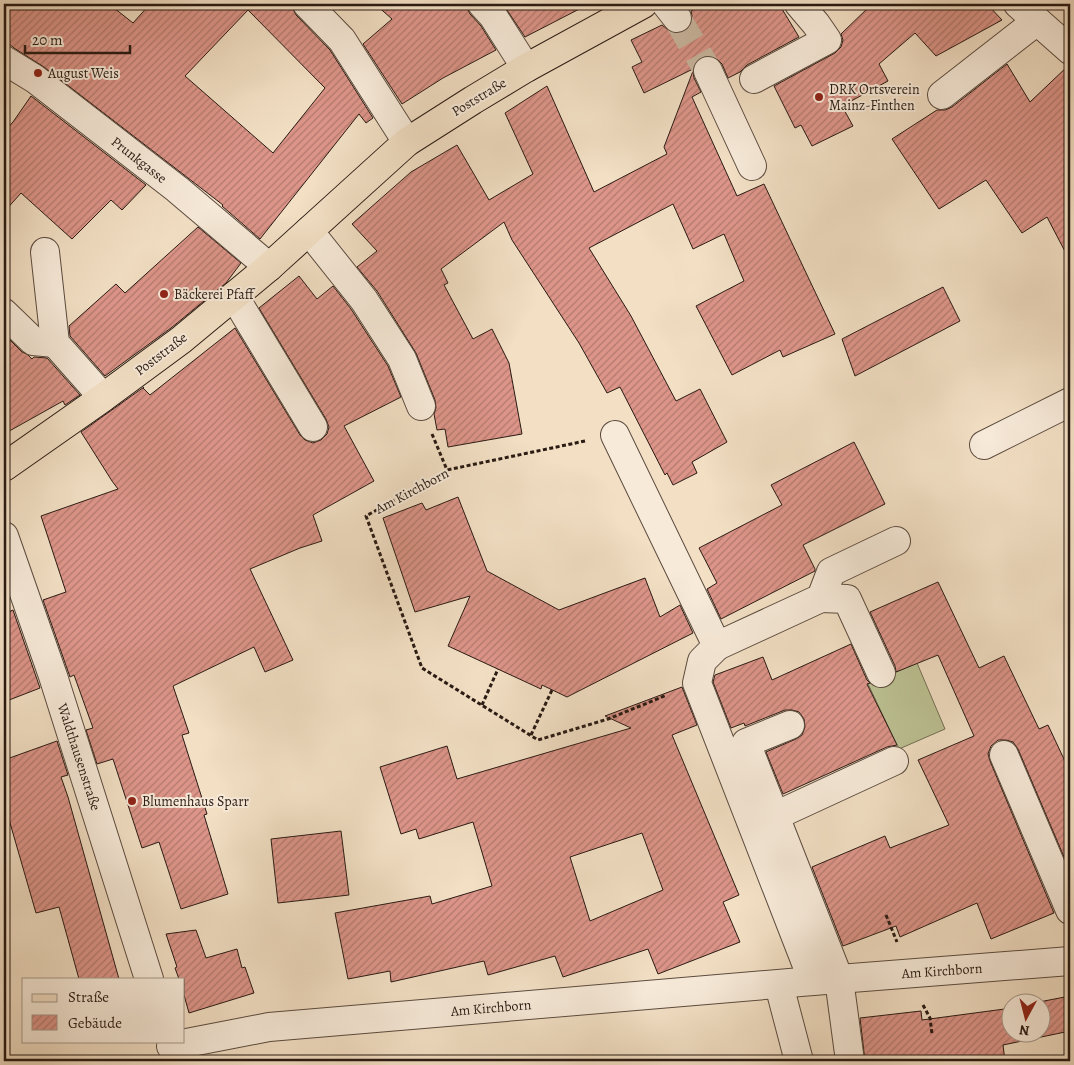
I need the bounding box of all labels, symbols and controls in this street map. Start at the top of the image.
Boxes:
scale bar [25,22,130,54]
text: 20 m [32,30,63,50]
place label: August Weis [47,64,119,83]
marker: August Weis [32,67,44,79]
street label: Poststraße [448,73,510,121]
place label: DRK Ortsverein Mainz-Finthen [829,80,920,115]
marker: DRK Ortsverein Mainz-Finthen [813,91,825,103]
street label: Prunkgasse [107,132,171,188]
place label: Bäckerei Pfaff [174,285,256,304]
marker: Bäckerei Pfaff [158,288,170,300]
street label: Poststraße [131,328,191,380]
street label: Am Kirchborn [371,463,452,519]
street label: Waldthausenstraße [52,700,105,813]
place label: Blumenhaus Sparr [142,792,250,811]
marker: Blumenhaus Sparr [126,795,138,807]
street label: Am Kirchborn [900,959,983,983]
legend [22,978,185,1042]
text: Straße [68,987,109,1007]
north arrow [1002,992,1052,1042]
street label: Am Kirchborn [449,995,532,1021]
text: Gebäude [68,1013,122,1033]
text: N [1018,1020,1031,1040]

